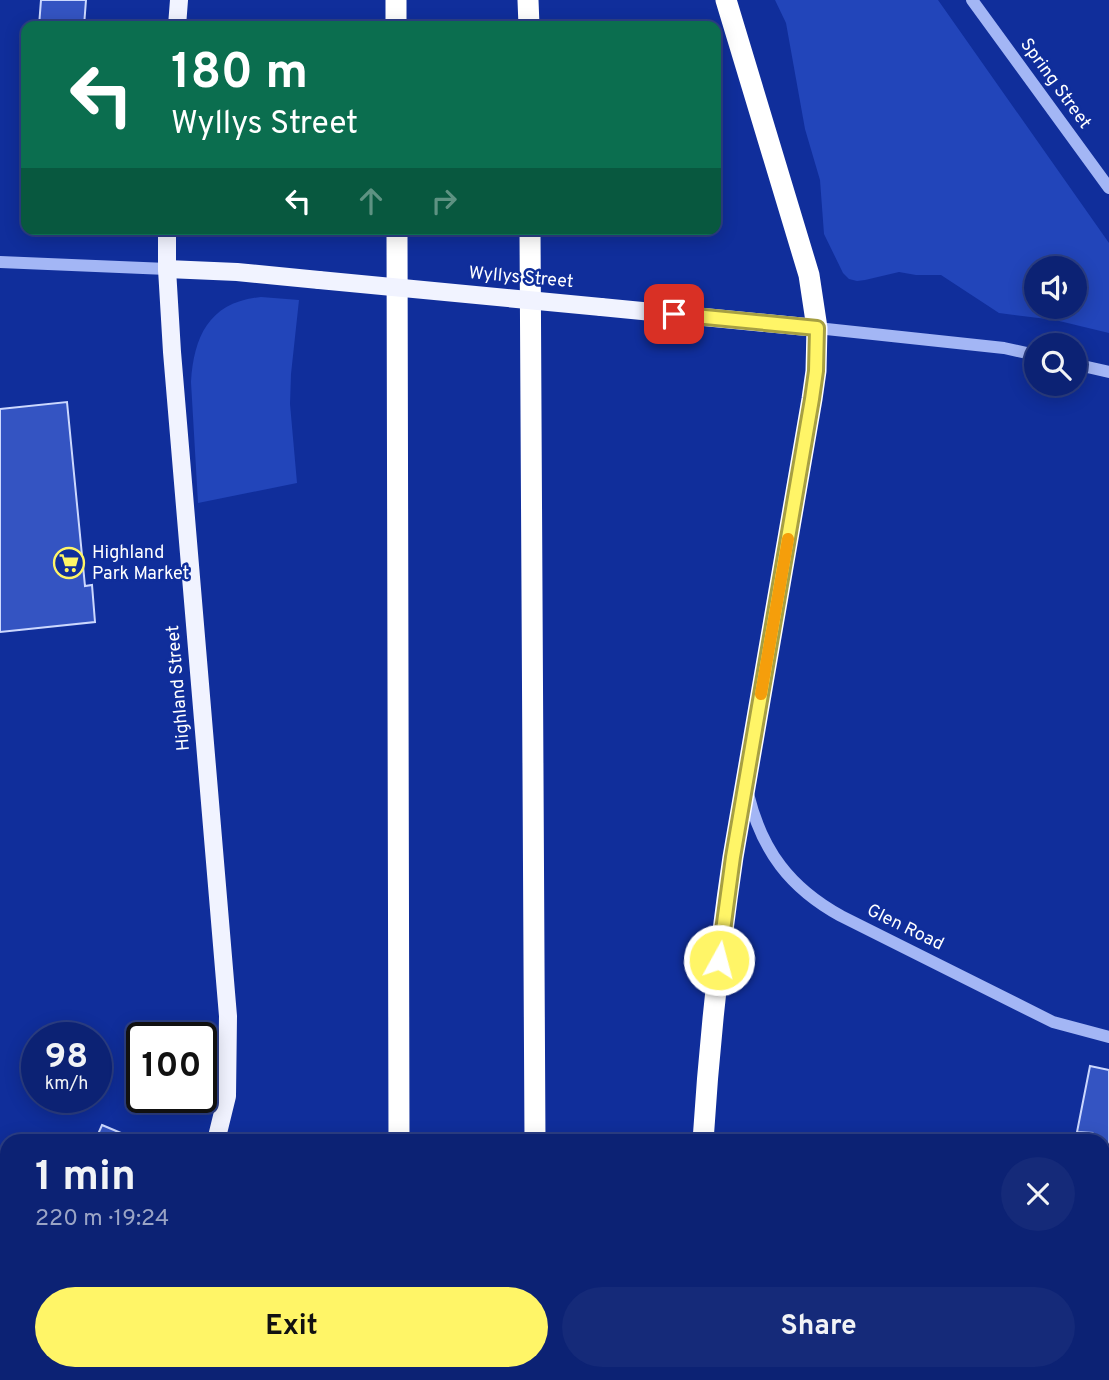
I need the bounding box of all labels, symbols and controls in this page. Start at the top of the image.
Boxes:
street label: Spring Street [1014,34,1096,134]
text: 180 m [171,44,308,106]
icon: left [56,49,147,140]
text: Wyllys Street [171,105,358,145]
icon: left [279,182,317,220]
icon: ahead [352,182,390,220]
icon: right [425,182,463,220]
map controls [1024,256,1087,396]
button: sound [1024,256,1087,319]
street label: Wyllys Street [468,262,574,294]
pin [644,284,704,344]
icon: arrive [655,295,693,333]
button: search [1024,333,1087,396]
place label: Highland Park Market [92,542,189,586]
supermarket icon: Highland Park Market [52,546,86,580]
street label: Highland Street [162,624,196,752]
street label: Glen Road [863,899,947,957]
position arrow [682,923,756,997]
speed limit sign: 100 [126,1022,217,1113]
text: 98 [45,1036,88,1080]
text: km/h [45,1073,88,1096]
text: 1 min [35,1152,136,1205]
button: close [1001,1157,1075,1231]
text: 220 m · 19:24 [35,1205,169,1234]
button: Exit [35,1287,548,1367]
button: Share [562,1287,1075,1367]

